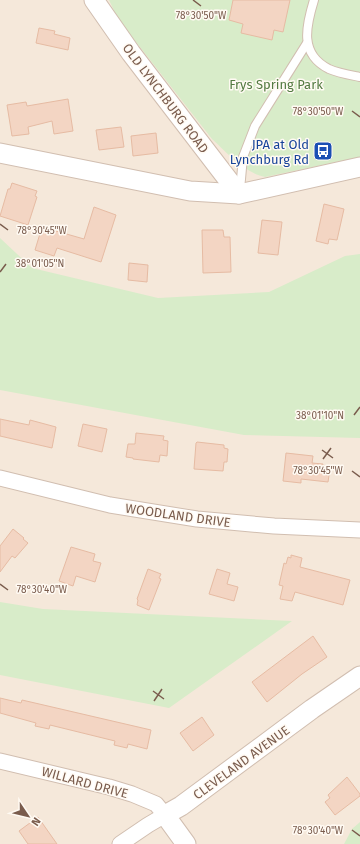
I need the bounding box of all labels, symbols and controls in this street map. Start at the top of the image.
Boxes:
text: 78°30'50"W [176,10,227,22]
street label: OLD LYNCHBURG ROAD [120,41,212,156]
park label: Frys Spring Park [229,77,323,92]
text: 78°30'50"W [293,106,344,118]
place label: JPA at Old Lynchburg Rd [230,137,309,167]
bus stop icon: JPA at Old Lynchburg Rd [312,140,334,162]
text: 78°30'45"W [17,225,67,237]
text: 38°01'05"N [16,258,64,270]
text: 38°01'10"N [296,410,344,422]
text: 78°30'45"W [293,465,343,477]
street label: WOODLAND DRIVE [124,501,231,530]
text: 78°30'40"W [17,584,68,596]
street label: CLEVELAND AVENUE [190,722,292,802]
street label: WILLARD DRIVE [40,764,130,801]
north arrow [8,796,48,836]
text: N [28,815,43,828]
text: 78°30'40"W [293,825,344,837]

